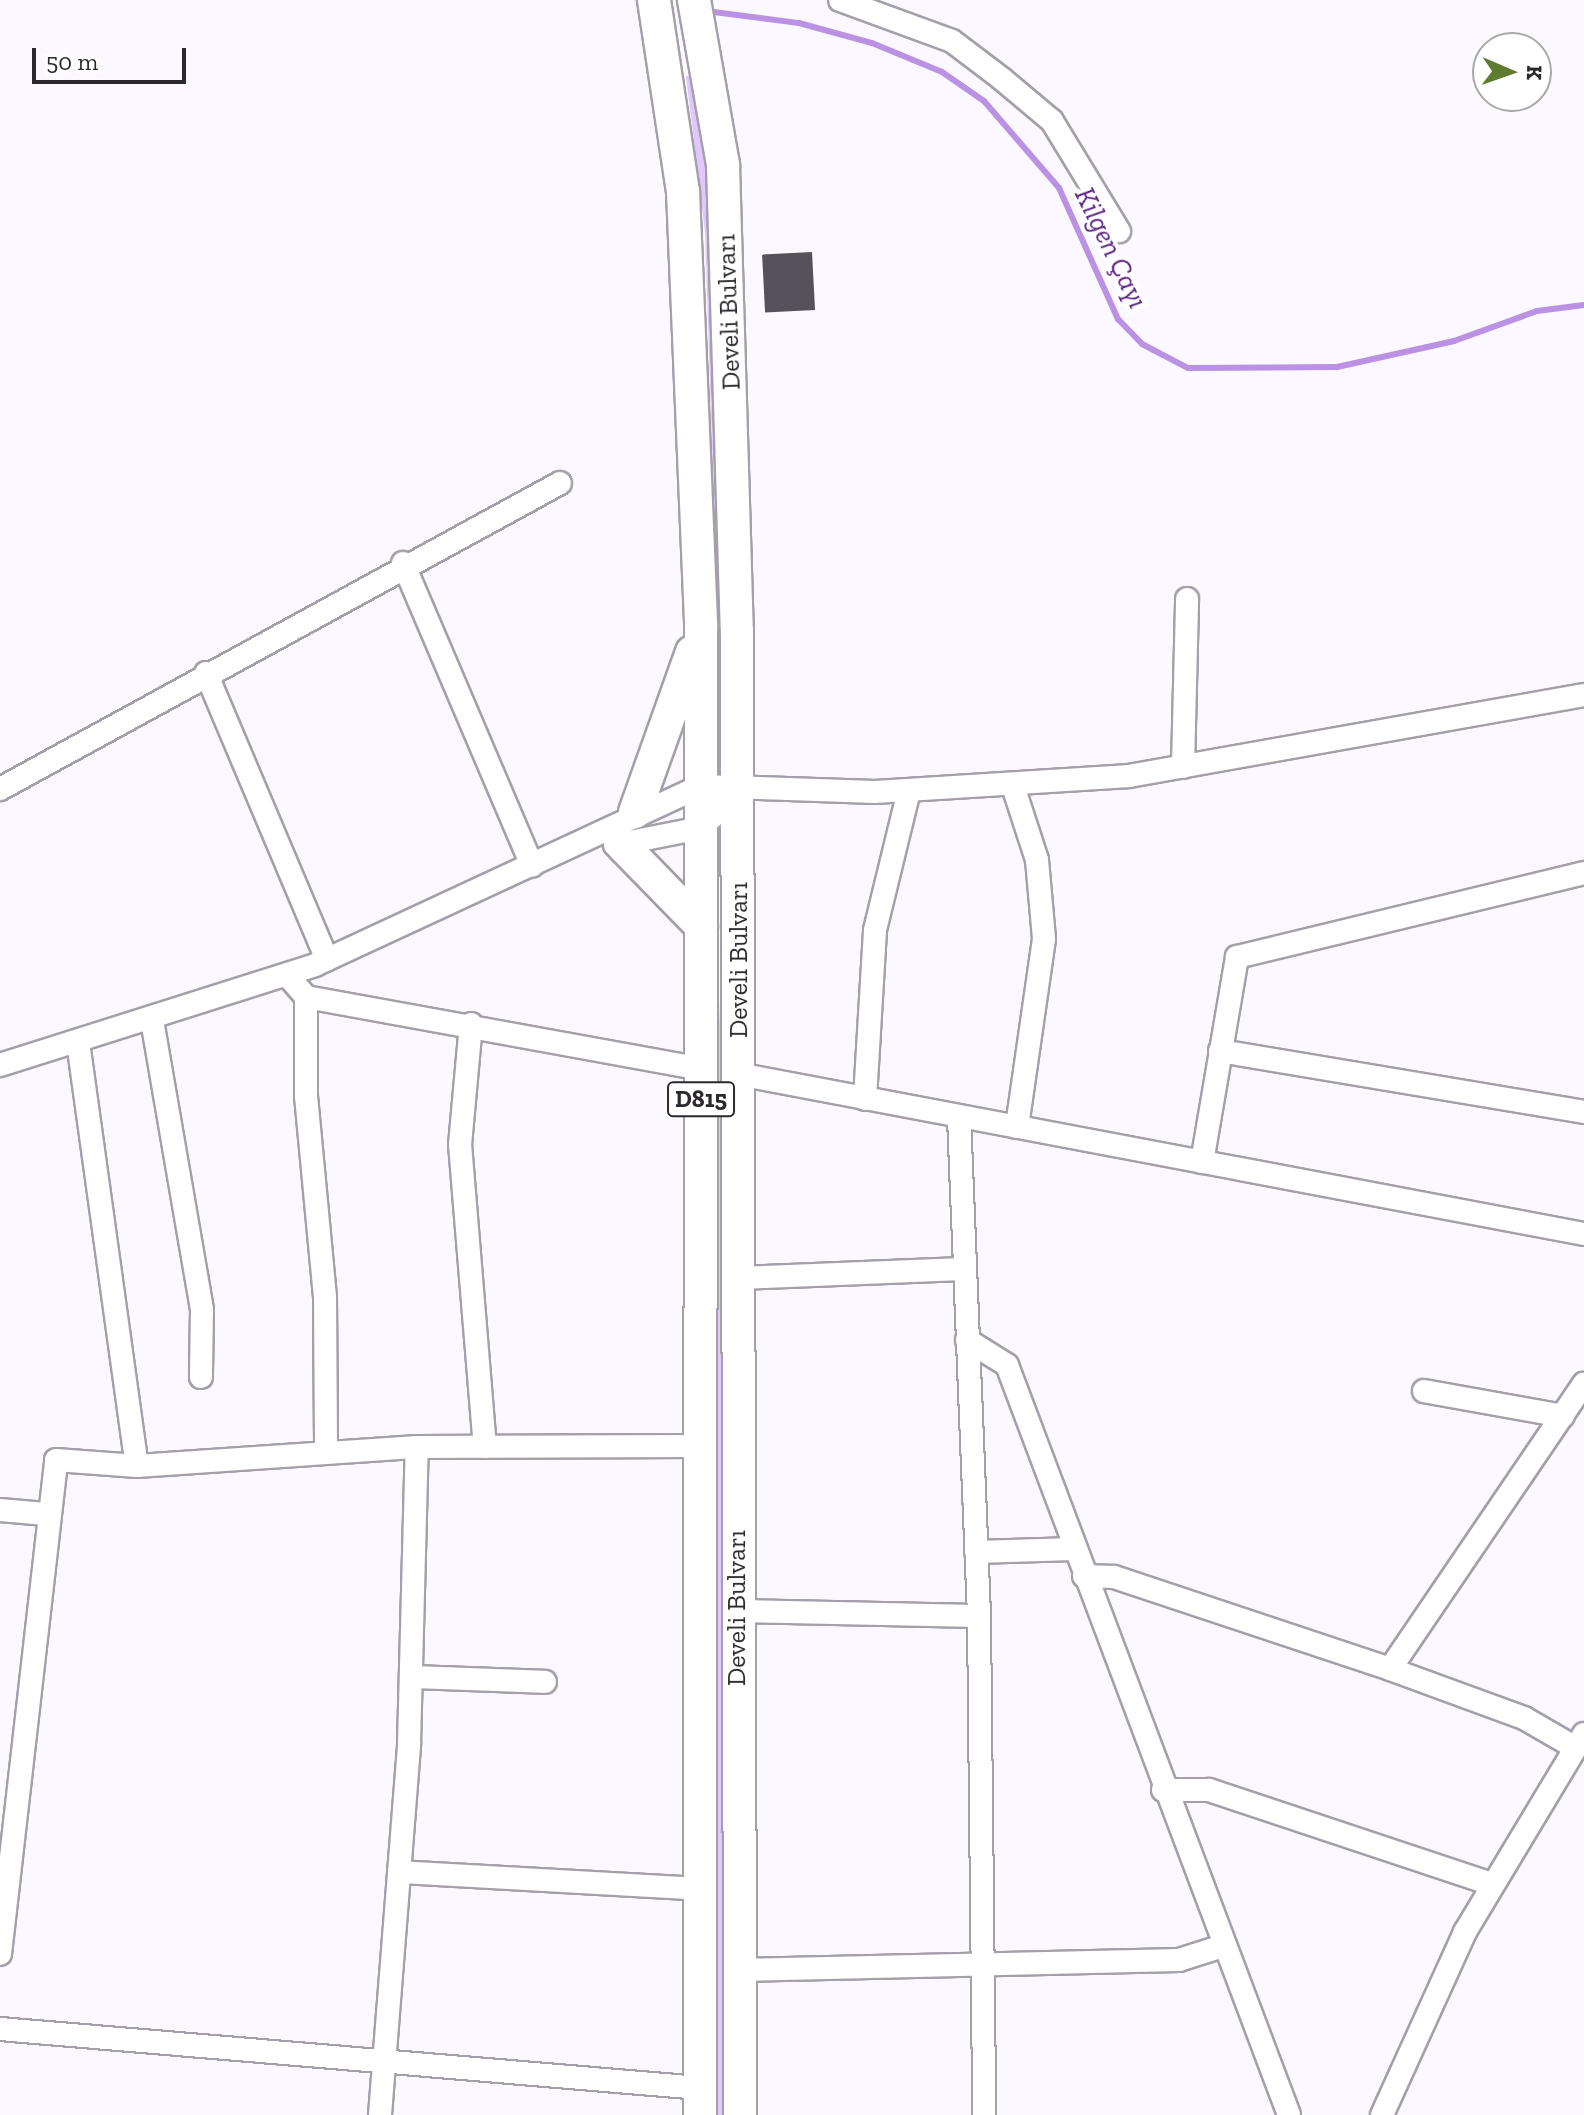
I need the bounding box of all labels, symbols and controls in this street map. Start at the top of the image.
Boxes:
scale bar [36,32,190,82]
north arrow [1472,32,1552,112]
text: 50 m [46,47,98,76]
text: K [1521,65,1548,81]
water label: Kilgen Çayı [1067,182,1155,314]
street label: Develi Bulvarı [711,233,747,391]
street label: Develi Bulvarı [723,882,755,1038]
road number: D815 [667,1079,735,1119]
street label: Develi Bulvarı [721,1530,753,1686]

